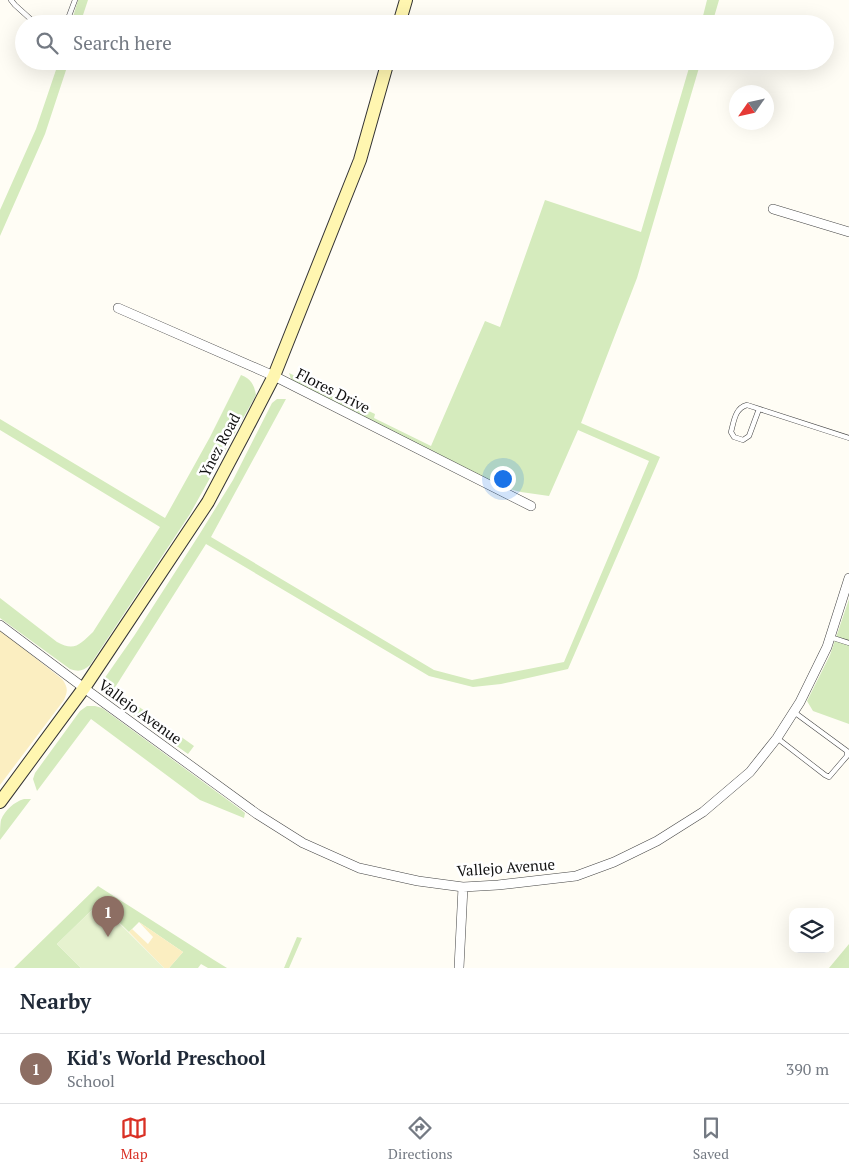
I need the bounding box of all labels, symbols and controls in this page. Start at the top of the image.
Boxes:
search box [15,15,834,70]
icon: search [33,29,61,57]
text: Search here [73,30,172,55]
north arrow [729,85,774,130]
street label: Flores Drive [293,363,374,417]
street label: Ynez Road [194,409,244,480]
your location [490,466,516,492]
street label: Vallejo Avenue [95,674,186,748]
street label: Vallejo Avenue [456,854,556,880]
pin: 1 [92,896,124,937]
map controls [789,908,834,953]
button: layers [789,908,834,953]
text: Nearby [20,987,91,1015]
text: Kid's World Preschool [67,1045,266,1070]
text: 1 [31,1058,41,1080]
text: 390 m [786,1058,829,1080]
text: School [67,1070,115,1092]
tab: Map [120,1114,148,1163]
tab: Directions [388,1114,453,1163]
tab: Saved [693,1114,729,1163]

